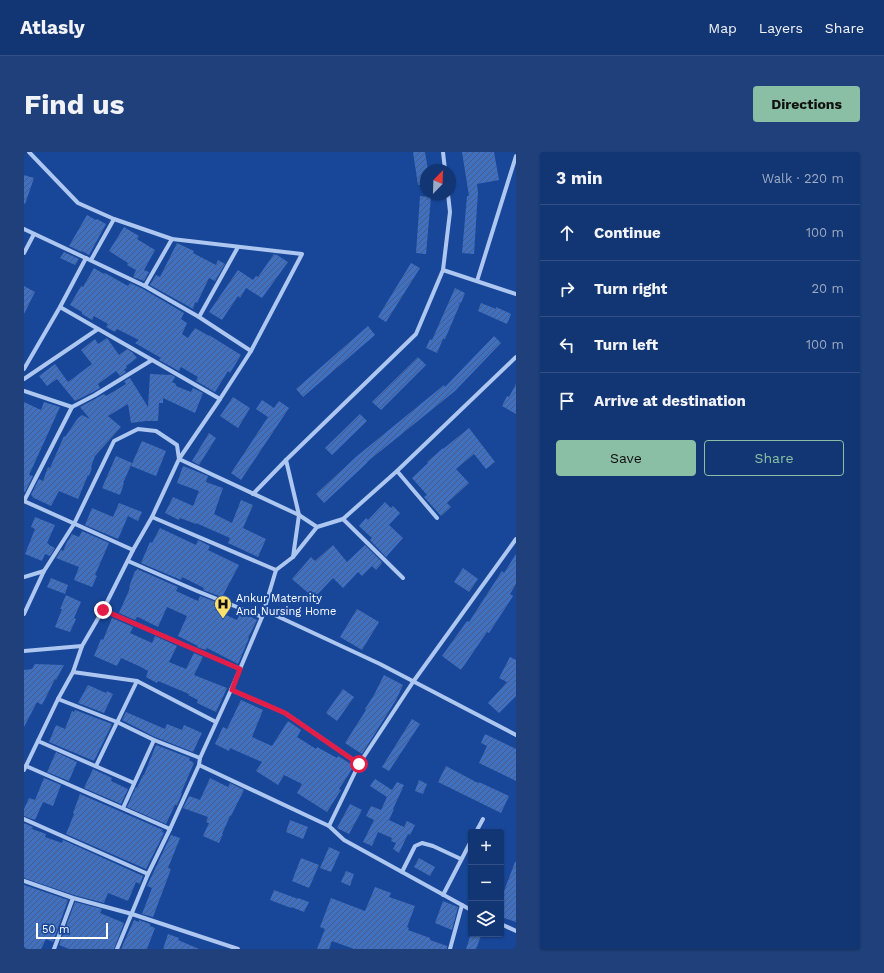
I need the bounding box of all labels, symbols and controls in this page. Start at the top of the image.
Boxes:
text: Atlasly [20,16,85,39]
text: Map [708,20,737,36]
text: Layers [759,20,803,36]
text: Share [825,20,864,36]
button: Directions [753,86,860,122]
text: Find us [24,88,124,121]
north arrow [420,164,456,200]
text: 3 min [556,168,602,188]
text: Walk · 220 m [762,171,844,186]
icon: ahead [556,222,578,244]
text: Continue [594,224,661,242]
text: 100 m [806,225,844,240]
icon: right [556,278,578,300]
text: Turn right [594,280,667,298]
text: 20 m [812,281,844,296]
icon: left [556,334,578,356]
text: Turn left [594,336,658,354]
text: 100 m [806,337,844,352]
icon: arrive [556,390,578,412]
text: Arrive at destination [594,392,746,410]
button: Save [556,440,696,476]
button: Share [704,440,844,476]
place label: Ankur Maternity And Nursing Home [236,592,336,618]
hospital icon: Ankur Maternity And Nursing Home [213,594,233,619]
route end [94,601,112,619]
route start [350,755,368,773]
map controls [468,829,504,937]
button: + [468,829,504,865]
button: − [468,865,504,901]
button: layers [468,901,504,937]
scale bar [36,921,108,940]
text: 50 m [42,923,69,936]

